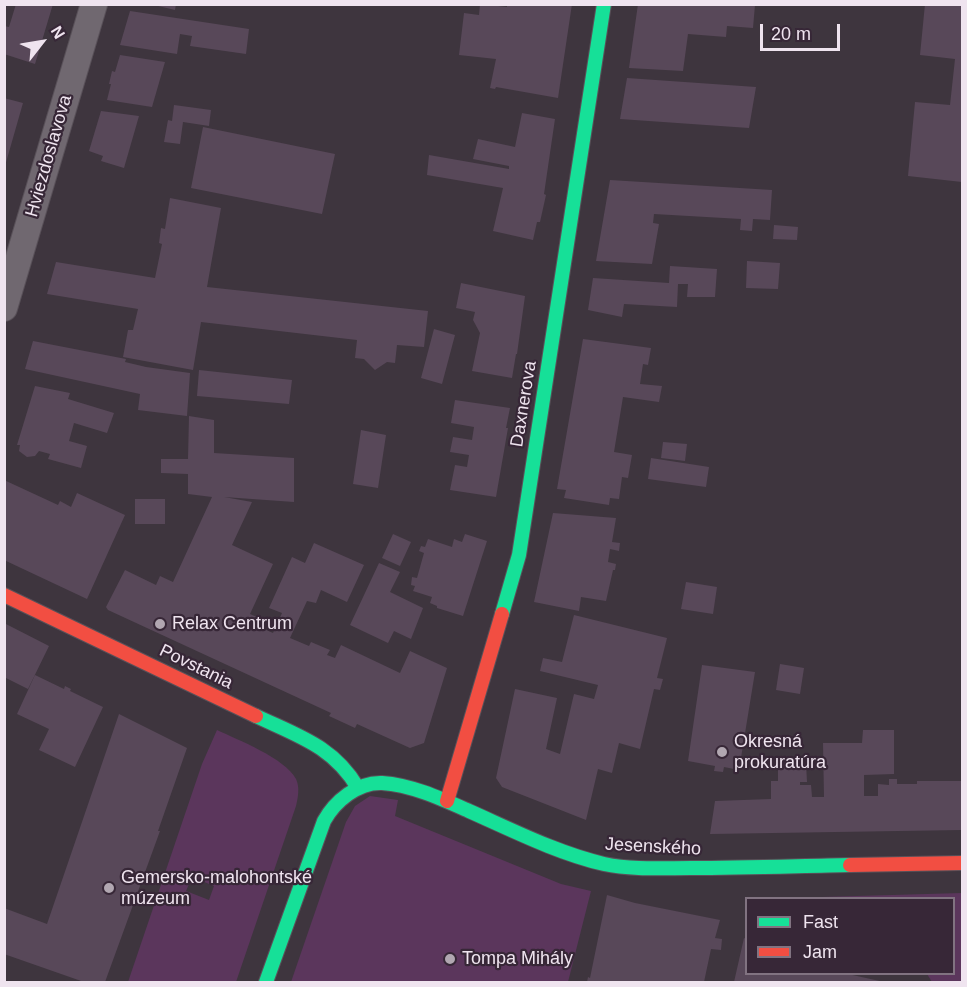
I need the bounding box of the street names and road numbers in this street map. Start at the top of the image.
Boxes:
street label: Hviezdoslavova [21,92,77,220]
street label: Daxnerova [507,359,541,449]
street label: Povstania [156,640,236,694]
street label: Jesenského [604,834,702,860]

